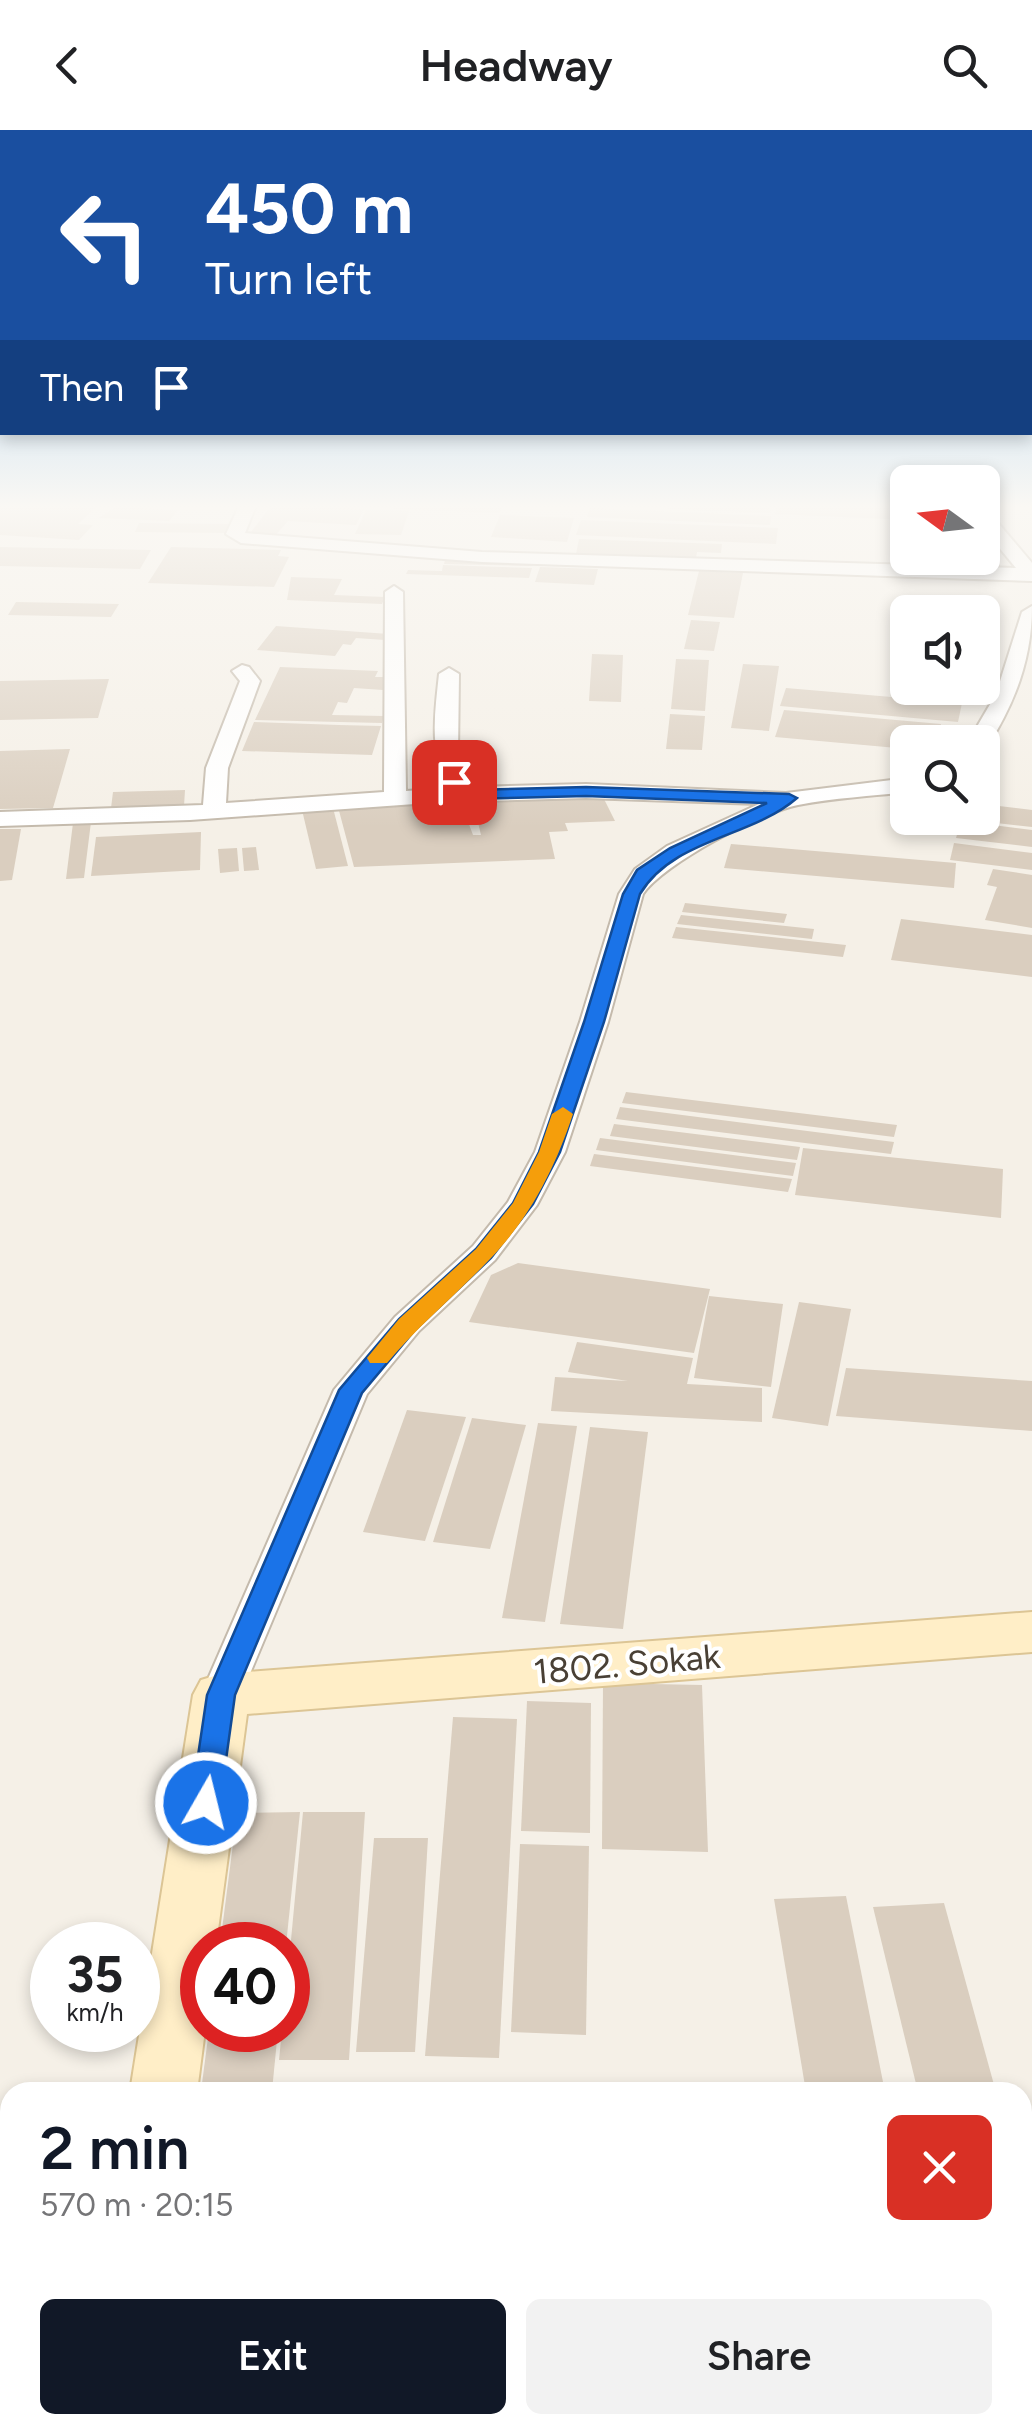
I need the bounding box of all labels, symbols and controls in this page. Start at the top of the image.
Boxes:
icon: back [40,38,95,93]
text: Headway [420,38,612,92]
icon: search [937,38,992,93]
text: 450 m [205,166,413,251]
icon: left [40,170,170,300]
text: Turn left [205,251,372,305]
icon: arrive [144,360,199,415]
text: Then [40,365,124,411]
north arrow [890,465,1000,575]
map controls [890,465,1000,835]
button: sound [890,595,1000,705]
button: search [890,725,1000,835]
pin [412,740,497,825]
icon: arrive [427,755,482,810]
street label: 1802. Sokak [532,1635,722,1693]
position arrow [154,1751,258,1855]
speed limit sign: 40 [180,1922,310,2052]
text: 35 [67,1944,123,2005]
text: km/h [66,1997,124,2027]
text: 2 min [40,2112,189,2184]
button: close [887,2115,992,2220]
text: 570 m · 20:15 [40,2186,233,2224]
button: Exit [40,2299,506,2414]
button: Share [526,2299,992,2414]

